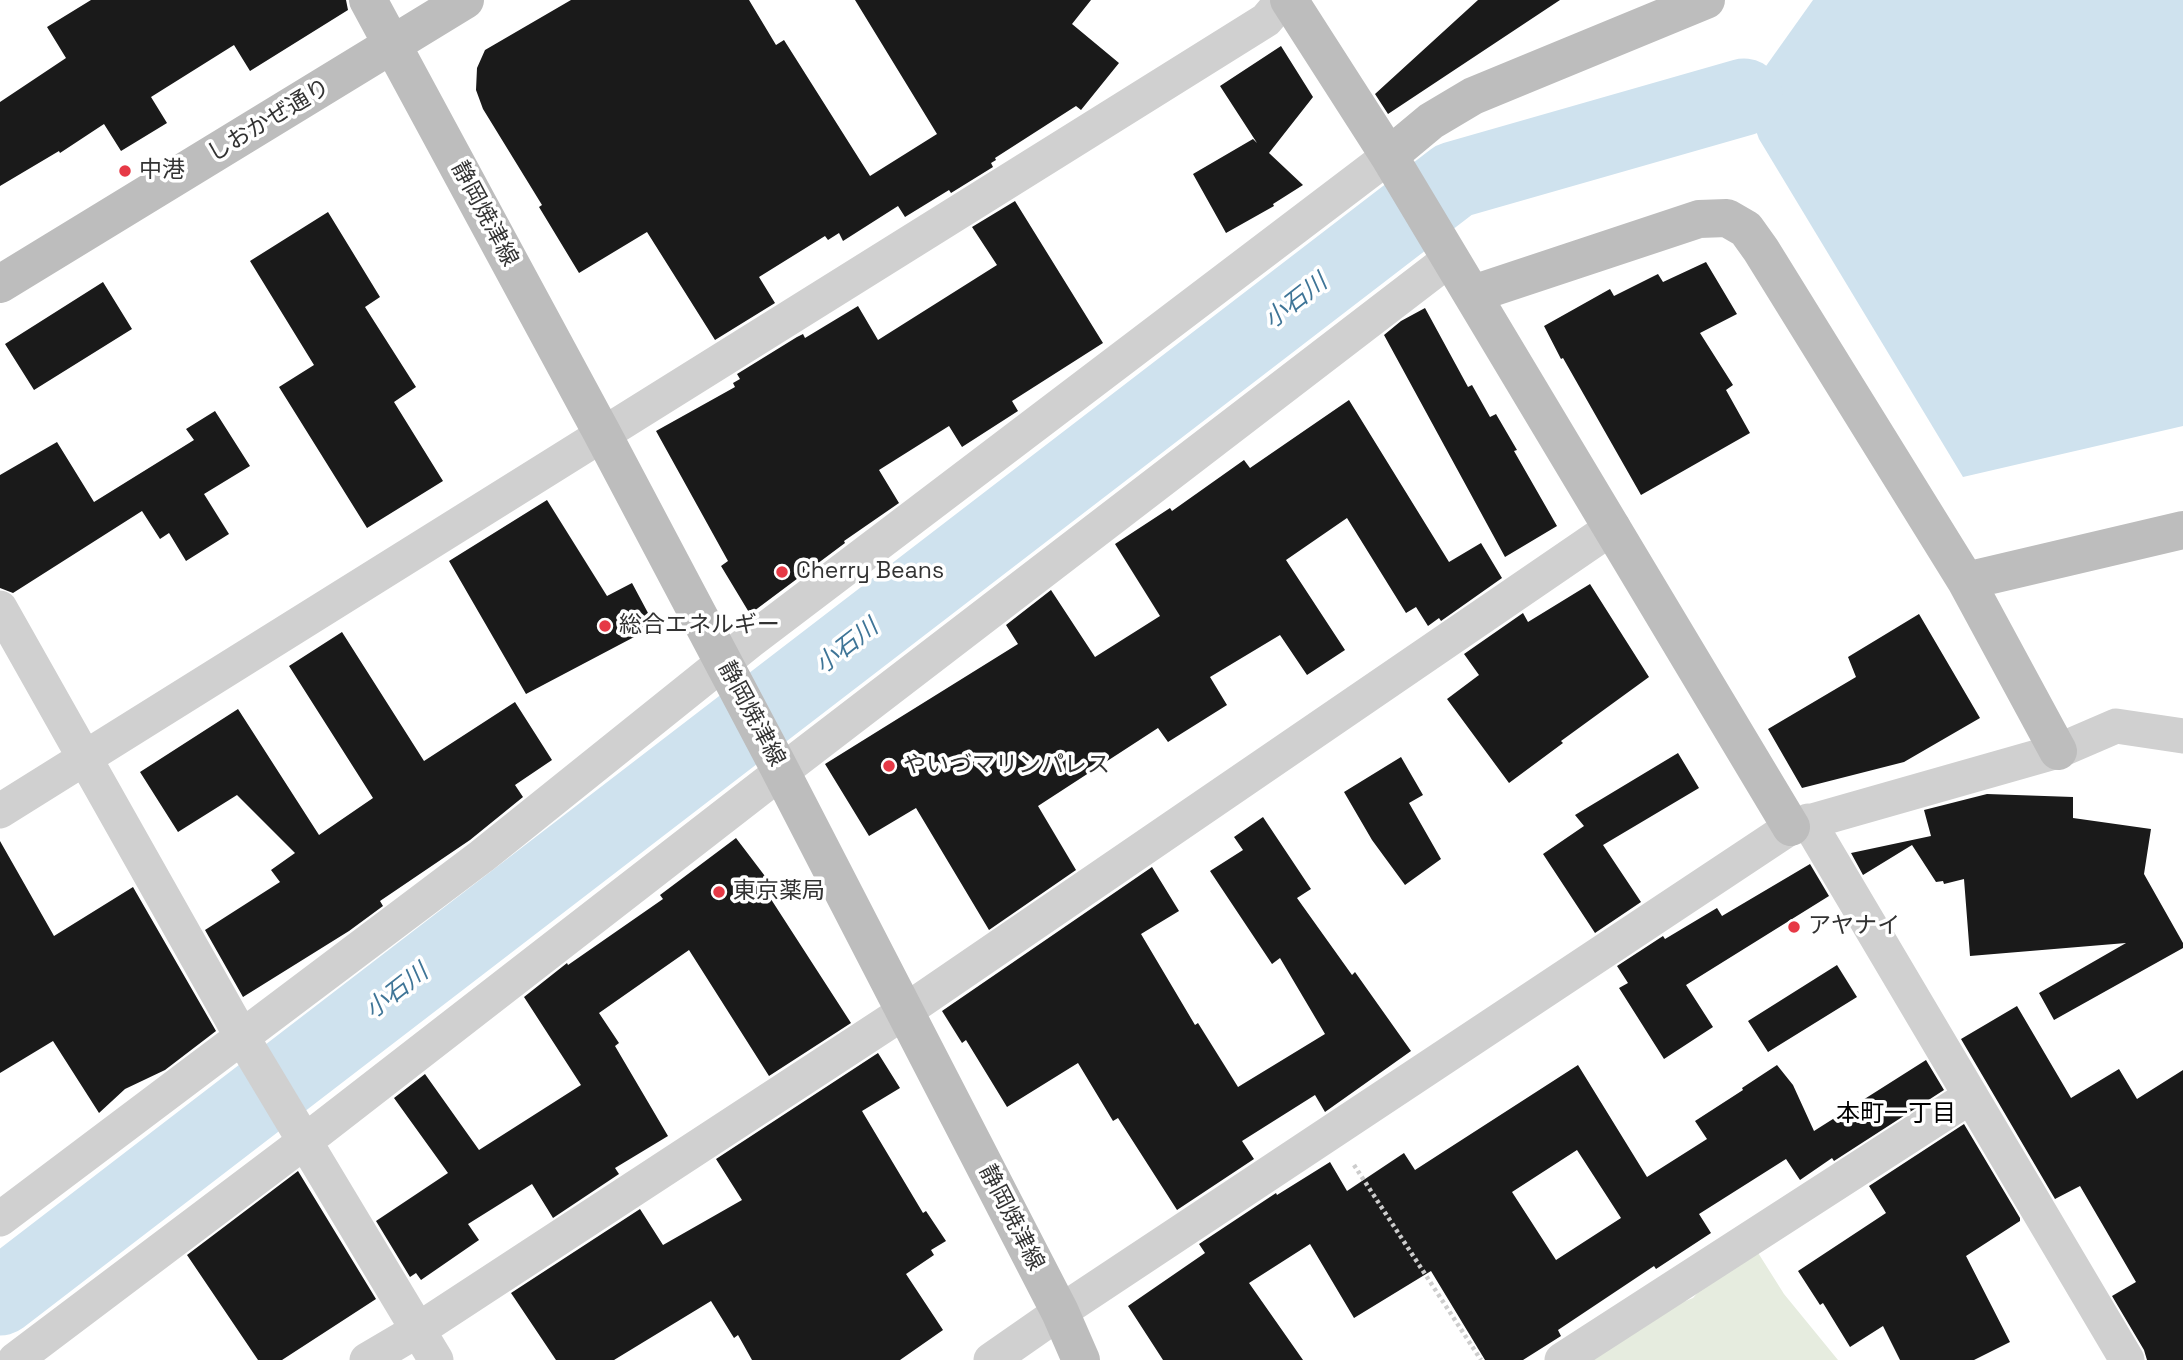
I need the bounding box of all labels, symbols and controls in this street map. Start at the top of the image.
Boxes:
street label: しおかぜ通り [203,74,335,168]
place label: 中港 [139,157,185,185]
street label: 静岡焼津線 [445,157,523,271]
marker: 中港 [117,163,133,179]
water label: 小石川 [1259,268,1333,336]
place label: Cherry Beans [796,558,944,586]
marker: Cherry Beans [774,564,790,580]
place label: 総合エネルギー [619,612,780,640]
water label: 小石川 [810,613,884,681]
marker: 総合エネルギー [597,618,613,634]
street label: 静岡焼津線 [712,657,790,771]
place label: やいづマリンパレス [903,752,1110,780]
marker: やいづマリンパレス [881,758,897,774]
place label: 東京薬局 [733,878,825,906]
marker: 東京薬局 [711,884,727,900]
place label: アヤナイ [1808,913,1900,941]
marker: アヤナイ [1786,919,1802,935]
water label: 小石川 [360,958,434,1026]
district label: 本町一丁目 [1836,1100,1956,1128]
street label: 静岡焼津線 [973,1161,1049,1275]

